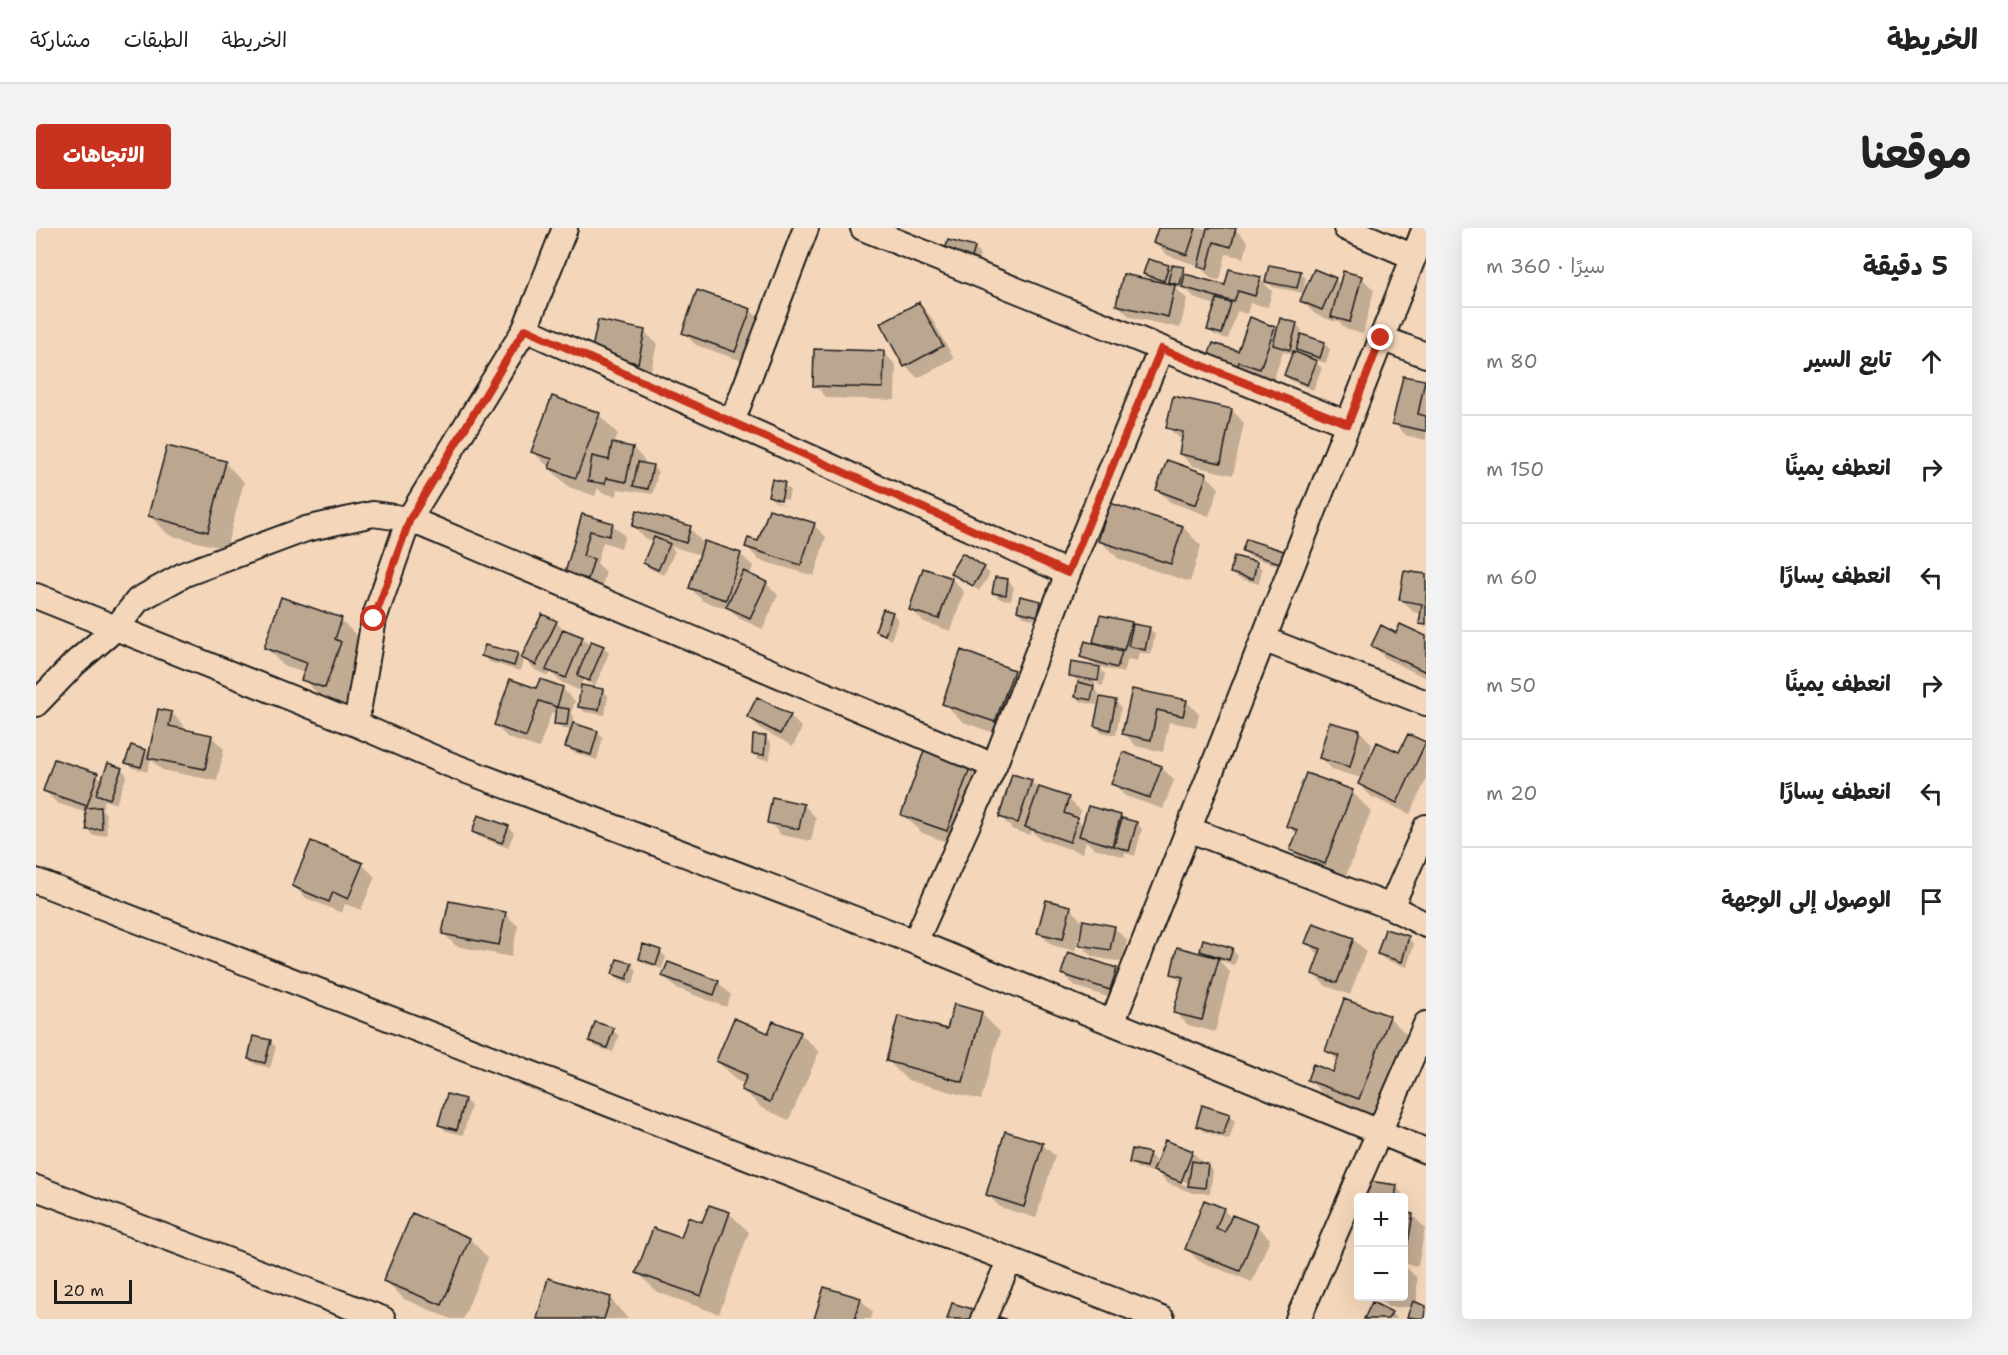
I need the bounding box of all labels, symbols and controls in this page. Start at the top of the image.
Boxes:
text: الخريطة [1887,20,1978,58]
text: مشاركة [30,26,91,54]
text: الطبقات [124,26,189,54]
text: الخريطة [222,26,287,54]
button: الاتجاهات [36,124,171,189]
text: موقعنا [1861,125,1972,181]
text: 5 دقيقة [1863,248,1948,283]
text: سيرًا · 360 m [1486,253,1605,279]
route end [1367,324,1393,350]
text: تابع السير [1805,345,1891,374]
icon: ahead [1915,345,1948,378]
text: 80 m [1486,348,1538,374]
text: انعطف يمينًا [1785,453,1891,482]
icon: right [1915,453,1948,486]
text: 150 m [1486,456,1544,482]
text: انعطف يسارًا [1779,561,1891,590]
icon: left [1915,561,1948,594]
text: 60 m [1486,564,1538,590]
route start [360,605,386,631]
text: انعطف يمينًا [1785,669,1891,698]
icon: right [1915,669,1948,702]
text: 50 m [1486,672,1536,698]
text: انعطف يسارًا [1779,777,1891,806]
icon: left [1915,777,1948,810]
text: 20 m [1486,780,1537,806]
text: الوصول إلى الوجهة [1721,885,1891,914]
icon: arrive [1915,885,1948,918]
map controls [1354,1193,1408,1301]
button: + [1354,1193,1408,1247]
button: − [1354,1247,1408,1301]
scale bar [54,1277,132,1304]
text: 20 m [63,1280,104,1301]

